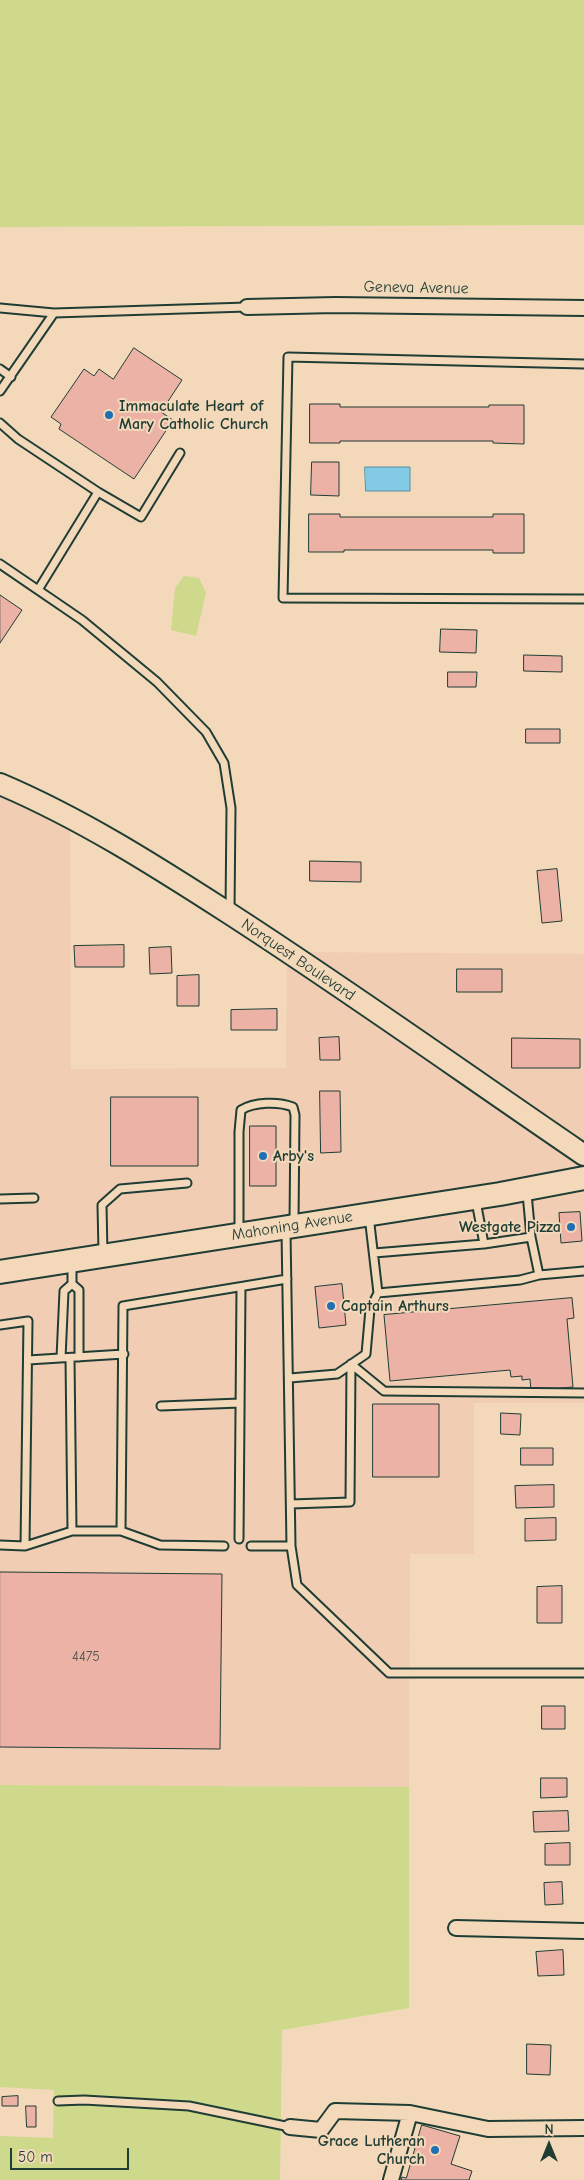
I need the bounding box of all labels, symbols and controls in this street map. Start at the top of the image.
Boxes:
street label: Geneva Avenue [363,277,469,299]
place label: Immaculate Heart of Mary Catholic Church [119,396,268,434]
marker: Immaculate Heart of Mary Catholic Church [103,409,115,421]
street label: Norquest Boulevard [237,915,359,1005]
place label: Arby's [273,1146,314,1166]
marker: Arby's [257,1150,269,1162]
street label: Mahoning Avenue [230,1207,354,1245]
place label: Westgate Pizza [459,1217,561,1237]
marker: Westgate Pizza [565,1221,577,1233]
place label: Captain Arthurs [341,1296,449,1316]
marker: Captain Arthurs [325,1300,337,1312]
house number: 4475 [72,1649,100,1665]
north arrow [524,2120,574,2170]
text: N [544,2121,554,2138]
place label: Grace Lutheran Church [318,2131,425,2169]
scale bar [12,2138,131,2170]
marker: Grace Lutheran Church [429,2144,441,2156]
text: 50 m [18,2148,53,2166]

